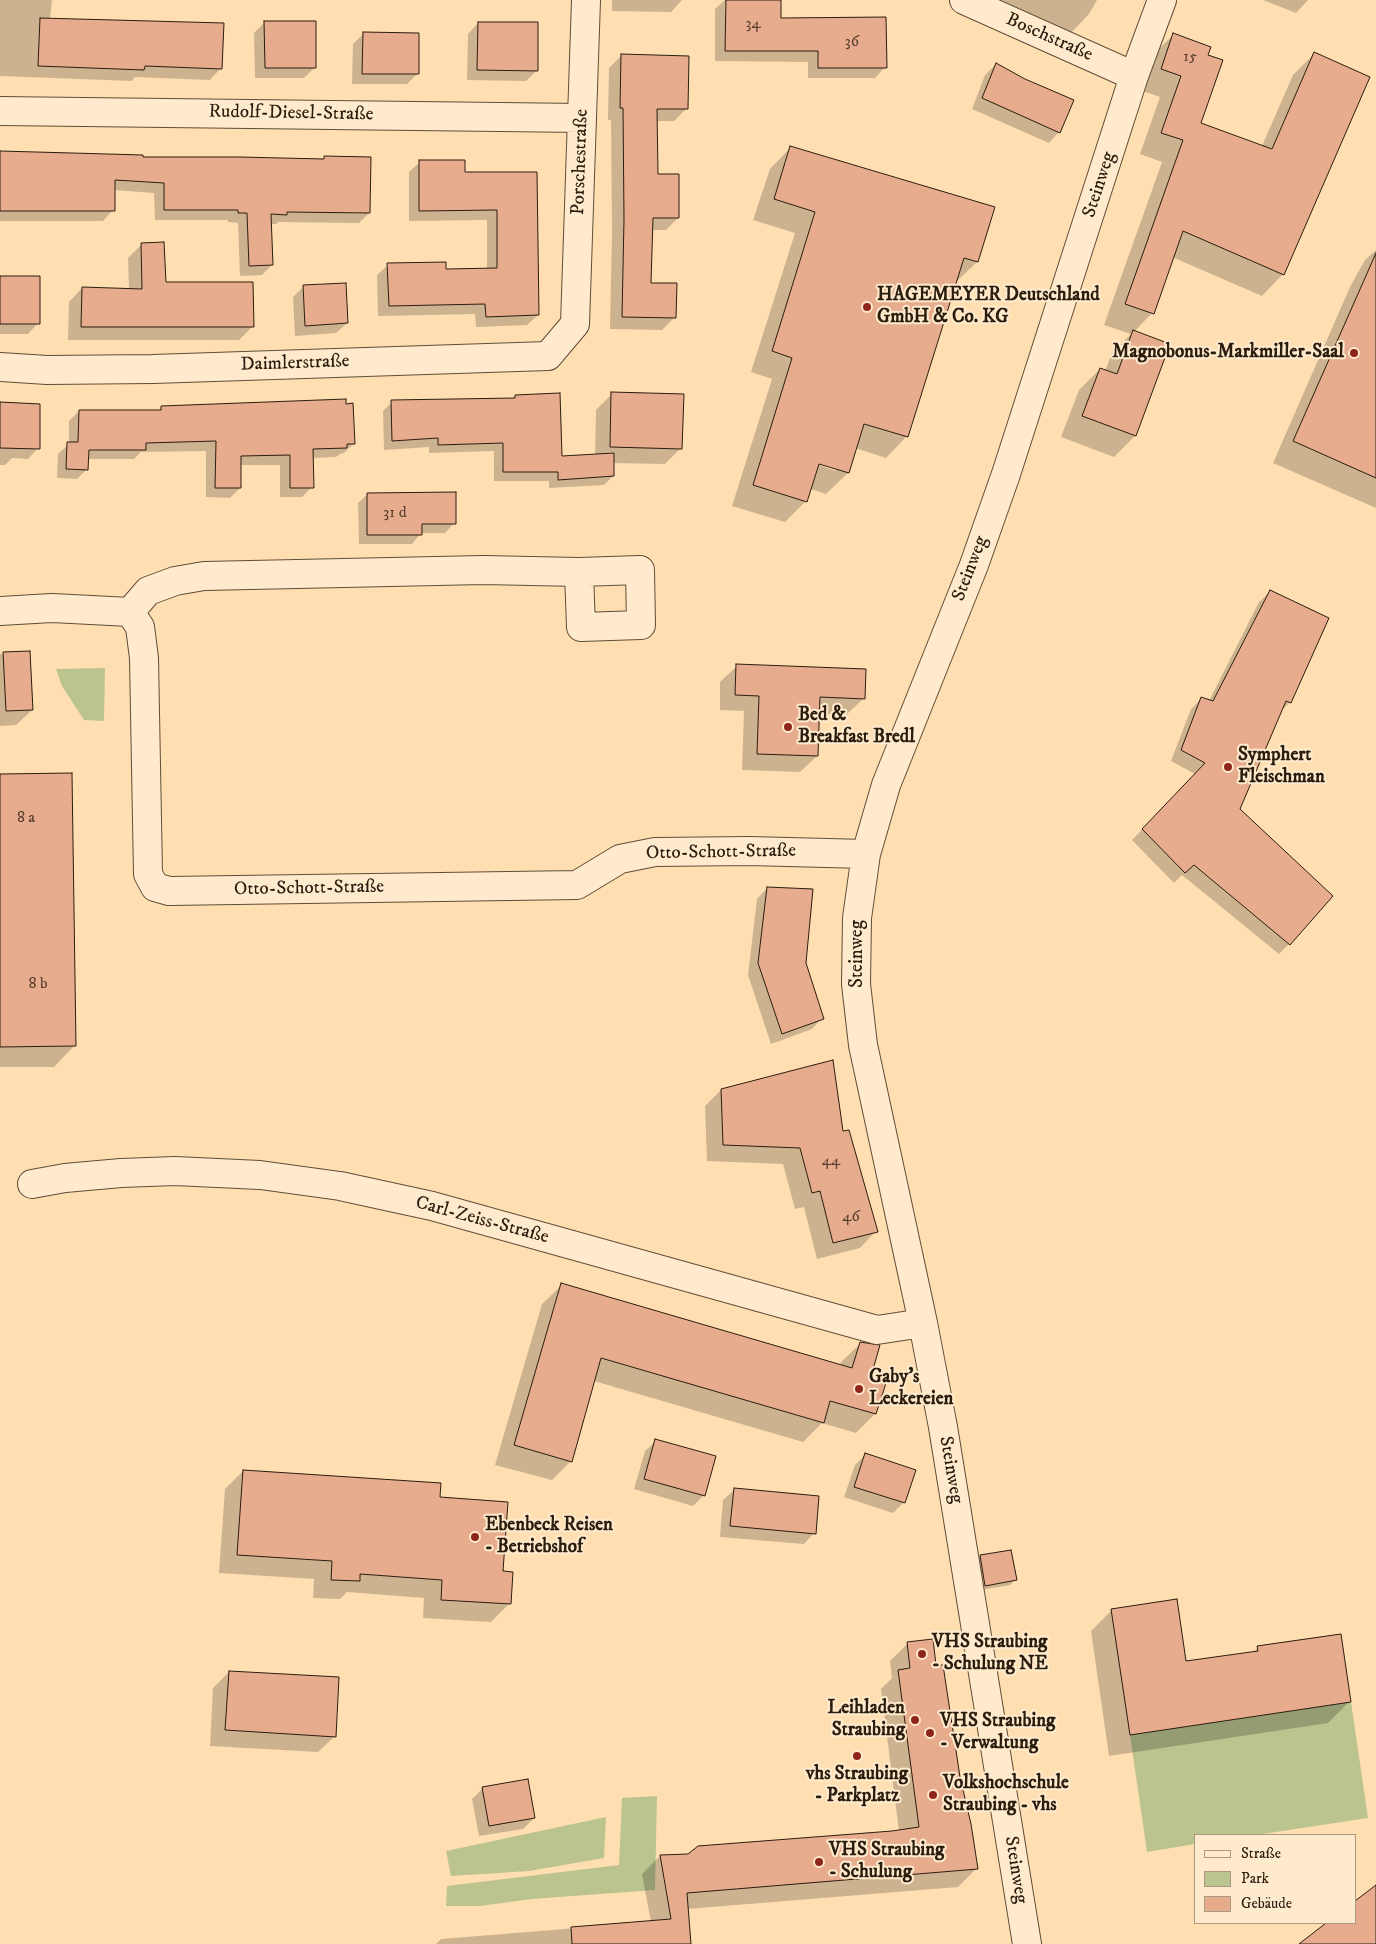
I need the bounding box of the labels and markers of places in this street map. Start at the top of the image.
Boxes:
place label: HAGEMEYER Deutschland GmbH & Co. KG [877,285,1100,329]
marker: HAGEMEYER Deutschland GmbH & Co. KG [861,301,873,313]
place label: Magnobonus-Markmiller-Saal [1112,342,1344,364]
marker: Magnobonus-Markmiller-Saal [1348,347,1360,359]
place label: Bed & Breakfast Bredl [798,705,915,749]
marker: Bed & Breakfast Bredl [782,721,794,733]
place label: Symphert Fleischman [1238,745,1325,789]
marker: Symphert Fleischman [1222,761,1234,773]
place label: Gaby's Leckereien [869,1367,953,1411]
marker: Gaby's Leckereien [853,1383,865,1395]
place label: Ebenbeck Reisen - Betriebshof [485,1515,613,1559]
marker: Ebenbeck Reisen - Betriebshof [469,1531,481,1543]
place label: VHS Straubing - Schulung NE [932,1632,1048,1676]
marker: VHS Straubing - Schulung NE [916,1648,928,1660]
place label: Leihladen Straubing [828,1698,905,1742]
place label: VHS Straubing - Verwaltung [940,1711,1055,1755]
marker: Leihladen Straubing [909,1714,921,1726]
marker: VHS Straubing - Verwaltung [924,1727,936,1739]
marker: vhs Straubing - Parkplatz [851,1750,863,1762]
place label: vhs Straubing - Parkplatz [806,1764,908,1808]
place label: Volkshochschule Straubing - vhs [943,1773,1069,1817]
marker: Volkshochschule Straubing - vhs [927,1789,939,1801]
place label: VHS Straubing - Schulung [829,1840,944,1884]
marker: VHS Straubing - Schulung [813,1856,825,1868]

